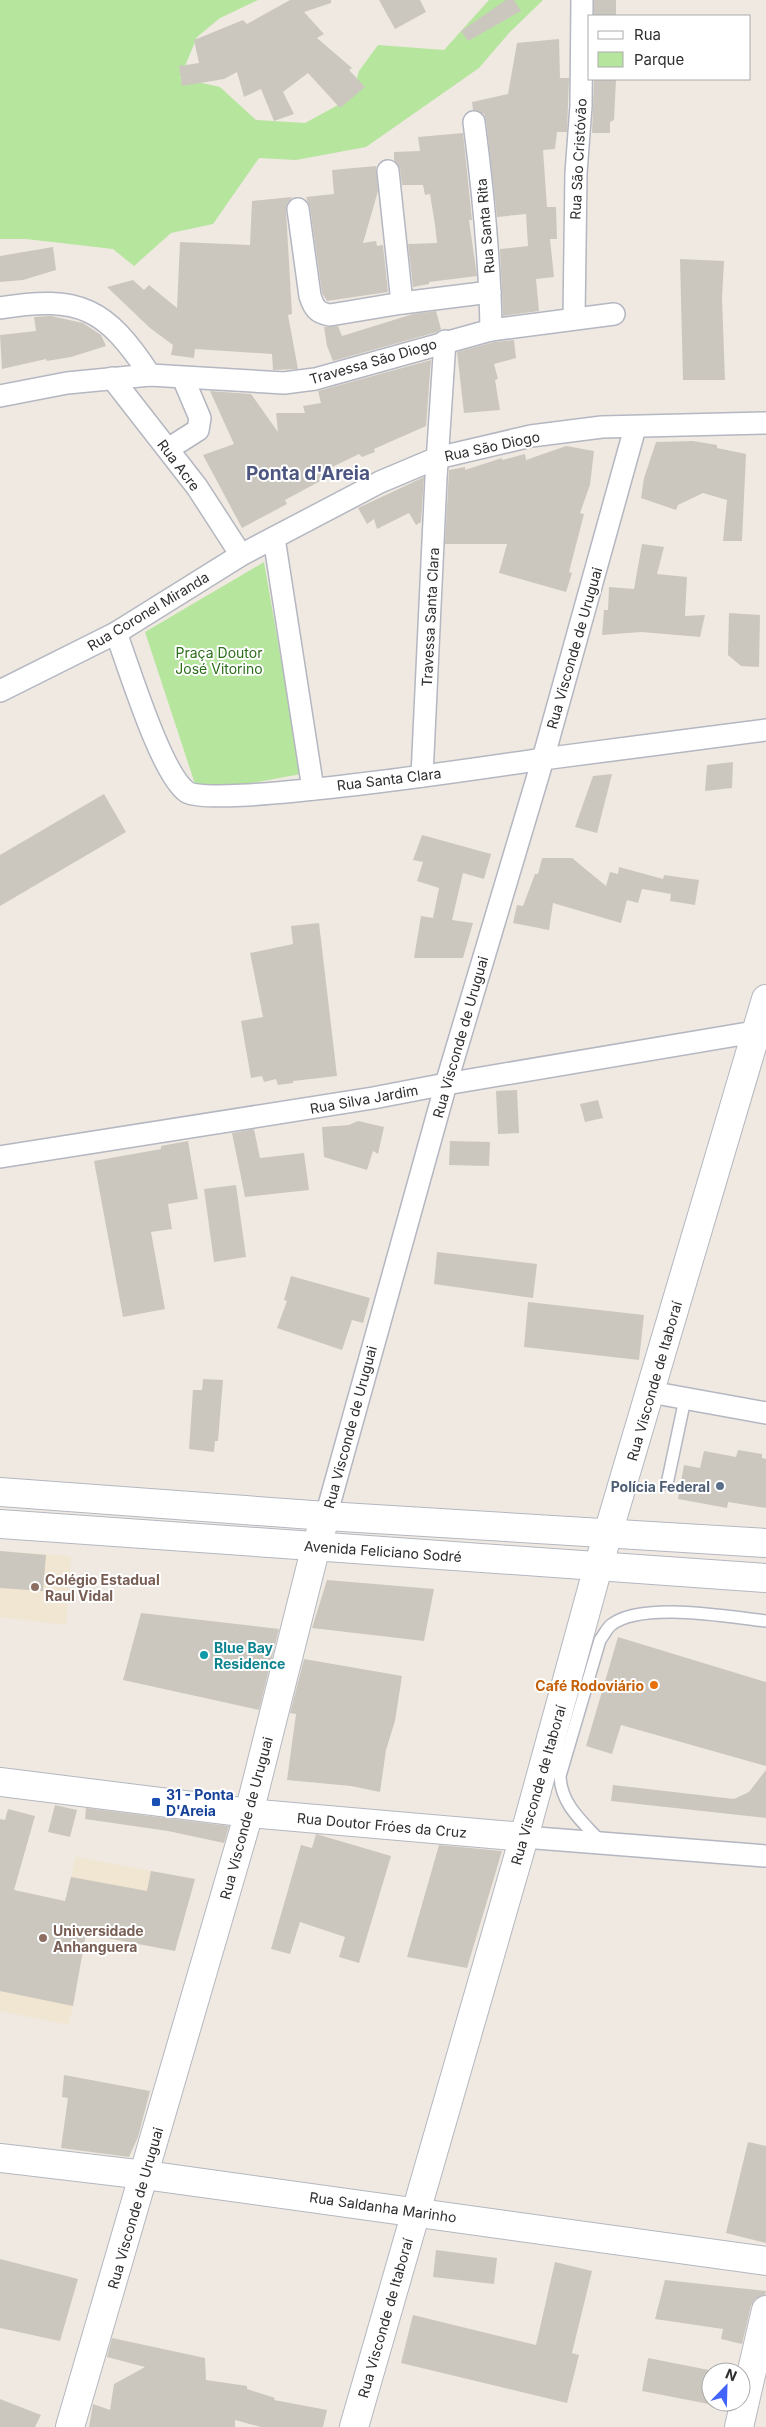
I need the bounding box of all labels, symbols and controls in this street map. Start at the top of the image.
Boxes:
legend [588,15,751,80]
text: Rua [634,25,661,44]
text: Parque [634,50,684,69]
street label: Rua São Cristóvão [566,98,590,220]
street label: Rua Santa Rita [472,178,498,274]
street label: Travessa São Diogo [307,335,439,387]
street label: Rua São Diogo [443,428,541,464]
street label: Rua Acre [154,436,204,494]
district label: Ponta d'Areia [246,462,370,485]
street label: Travessa Santa Clara [418,547,442,687]
street label: Rua Visconde de Uruguai [543,565,605,731]
street label: Rua Coronel Miranda [84,568,212,654]
park label: Praça Doutor José Vitorino [175,644,263,677]
street label: Rua Santa Clara [336,764,442,794]
street label: Rua Visconde de Uruguai [429,954,491,1120]
street label: Rua Silva Jardim [309,1081,419,1117]
street label: Rua Visconde de Itaboraí [623,1299,685,1463]
street label: Rua Visconde de Uruguai [320,1344,380,1510]
place label: Polícia Federal [611,1478,710,1495]
marker: Polícia Federal [714,1480,726,1492]
street label: Avenida Feliciano Sodré [304,1537,462,1565]
place label: Colégio Estadual Raul Vidal [45,1571,160,1604]
marker: Colégio Estadual Raul Vidal [29,1581,41,1593]
place label: Blue Bay Residence [214,1639,285,1672]
marker: Blue Bay Residence [198,1649,210,1661]
place label: Café Rodoviário [535,1677,644,1694]
marker: Café Rodoviário [648,1679,660,1691]
street label: Rua Visconde de Itaboraí [507,1703,569,1867]
street label: Rua Visconde de Uruguai [216,1735,276,1901]
place label: 31 - Ponta D'Areia [166,1786,234,1819]
marker: 31 - Ponta D'Areia [150,1796,162,1808]
street label: Rua Doutor Fróes da Cruz [296,1809,468,1841]
place label: Universidade Anhanguera [53,1922,144,1955]
marker: Universidade Anhanguera [37,1932,49,1944]
street label: Rua Visconde de Uruguai [104,2125,166,2291]
street label: Rua Saldanha Marinho [308,2188,458,2226]
street label: Rua Visconde de Itaboraí [354,2236,416,2400]
north arrow [701,2362,751,2412]
text: N [723,2365,740,2384]

